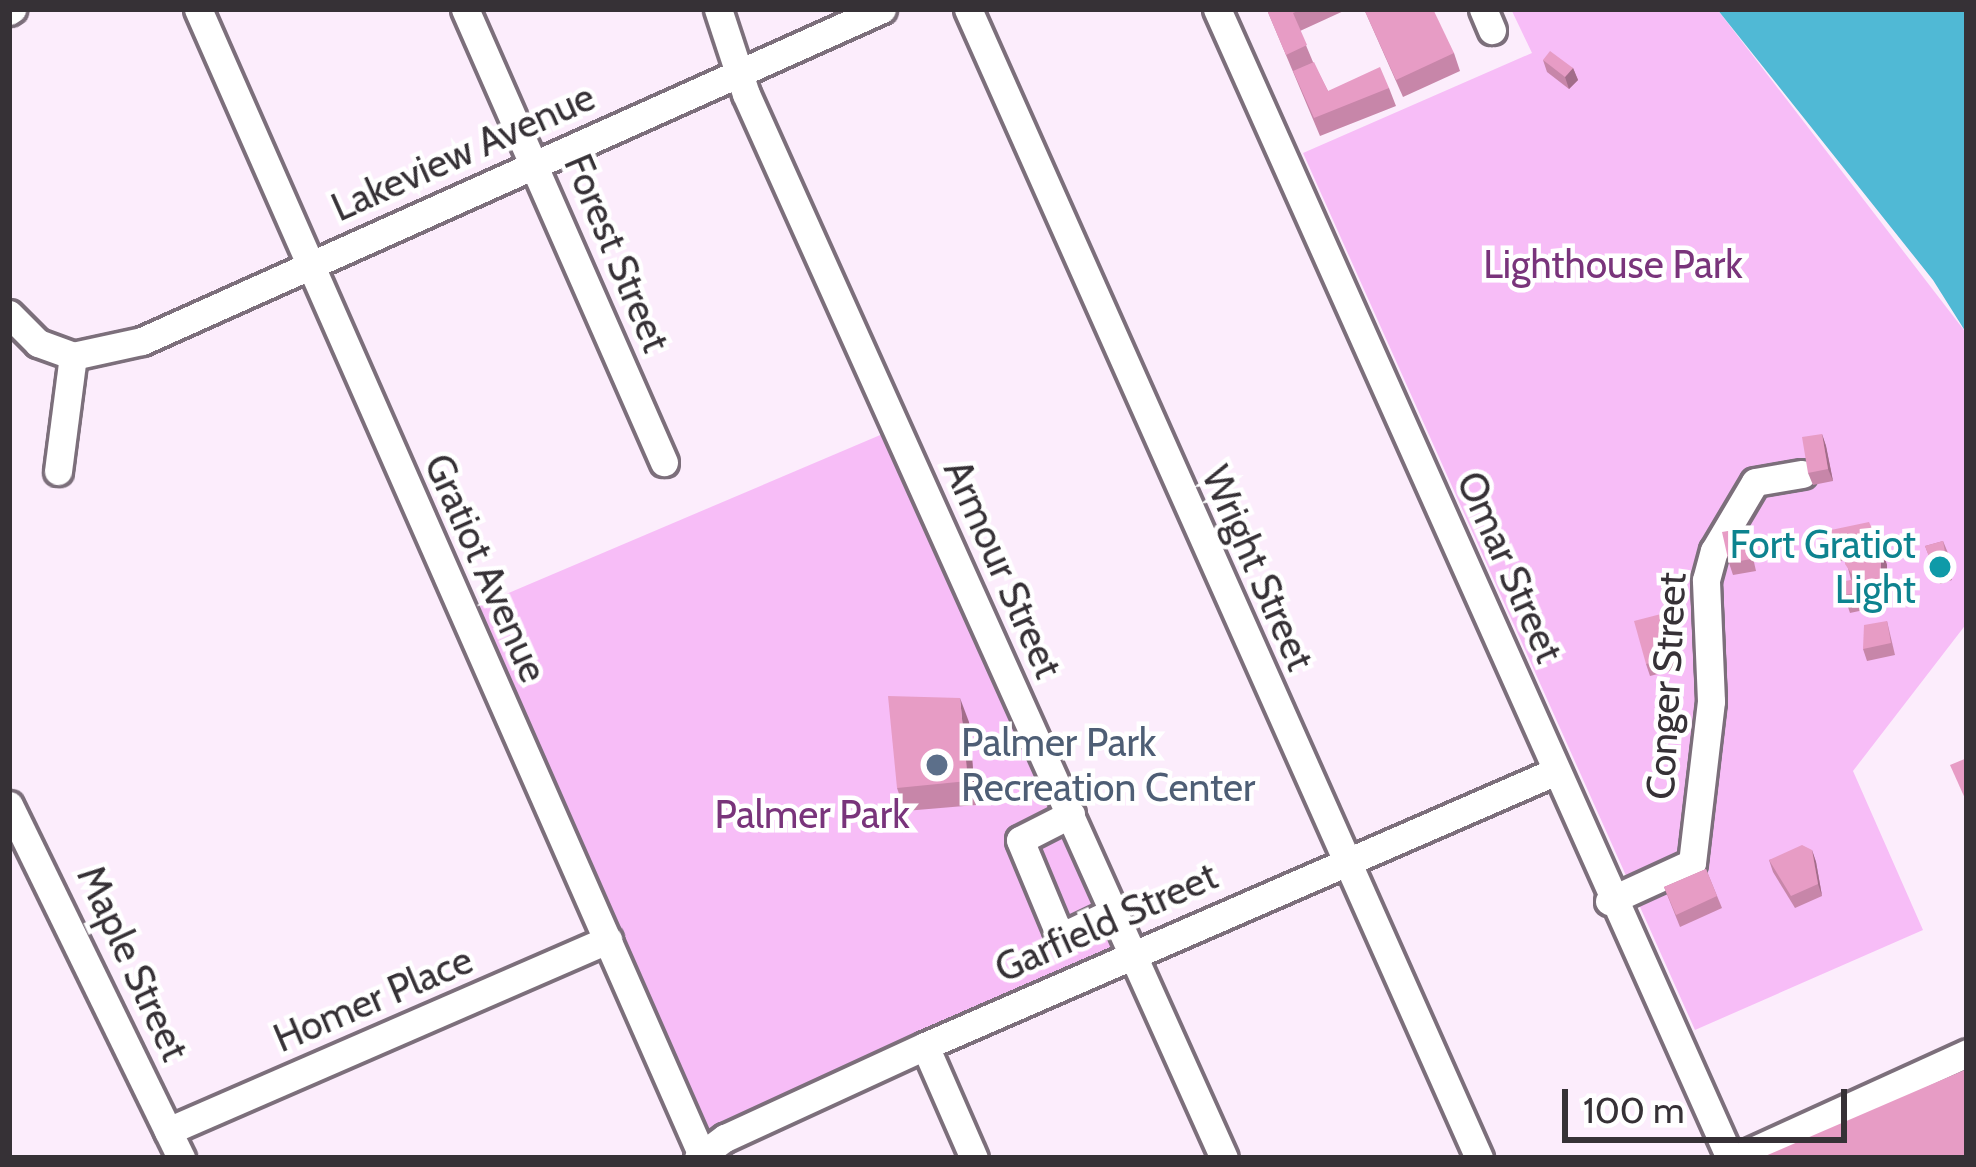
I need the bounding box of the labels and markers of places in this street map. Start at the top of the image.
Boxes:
place label: Fort Gratiot Light [1730,522,1916,613]
marker: Fort Gratiot Light [1927,554,1953,580]
place label: Palmer Park Recreation Center [961,720,1255,811]
marker: Palmer Park Recreation Center [924,752,950,778]

